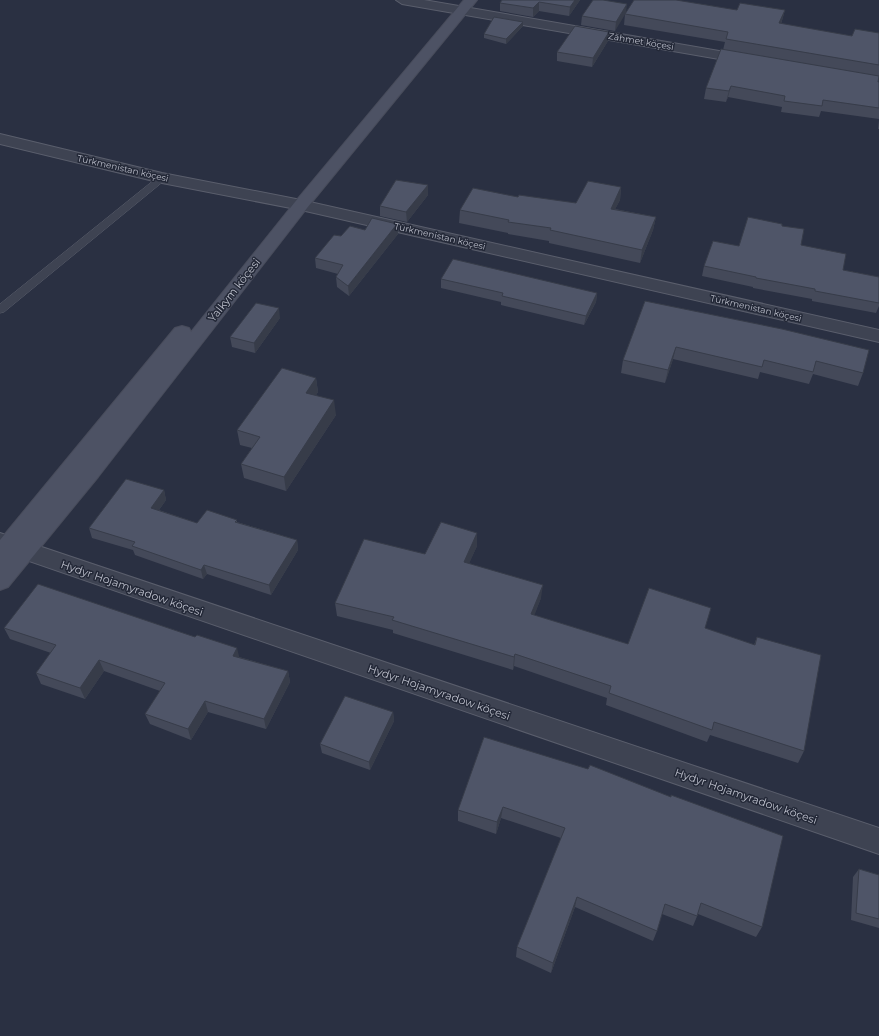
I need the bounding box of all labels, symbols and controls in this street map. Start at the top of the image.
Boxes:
street label: Zähmet köçesi [607,30,675,52]
street label: Türkmenistan köçesi [76,152,170,184]
street label: Türkmenistan köçesi [393,220,487,252]
street label: Ýalkym köçesi [205,255,263,325]
street label: Türkmenistan köçesi [709,292,803,324]
street label: Hydyr Hojamyradow köçesi [59,557,205,619]
street label: Hydyr Hojamyradow köçesi [366,661,512,723]
street label: Hydyr Hojamyradow köçesi [673,765,819,827]

